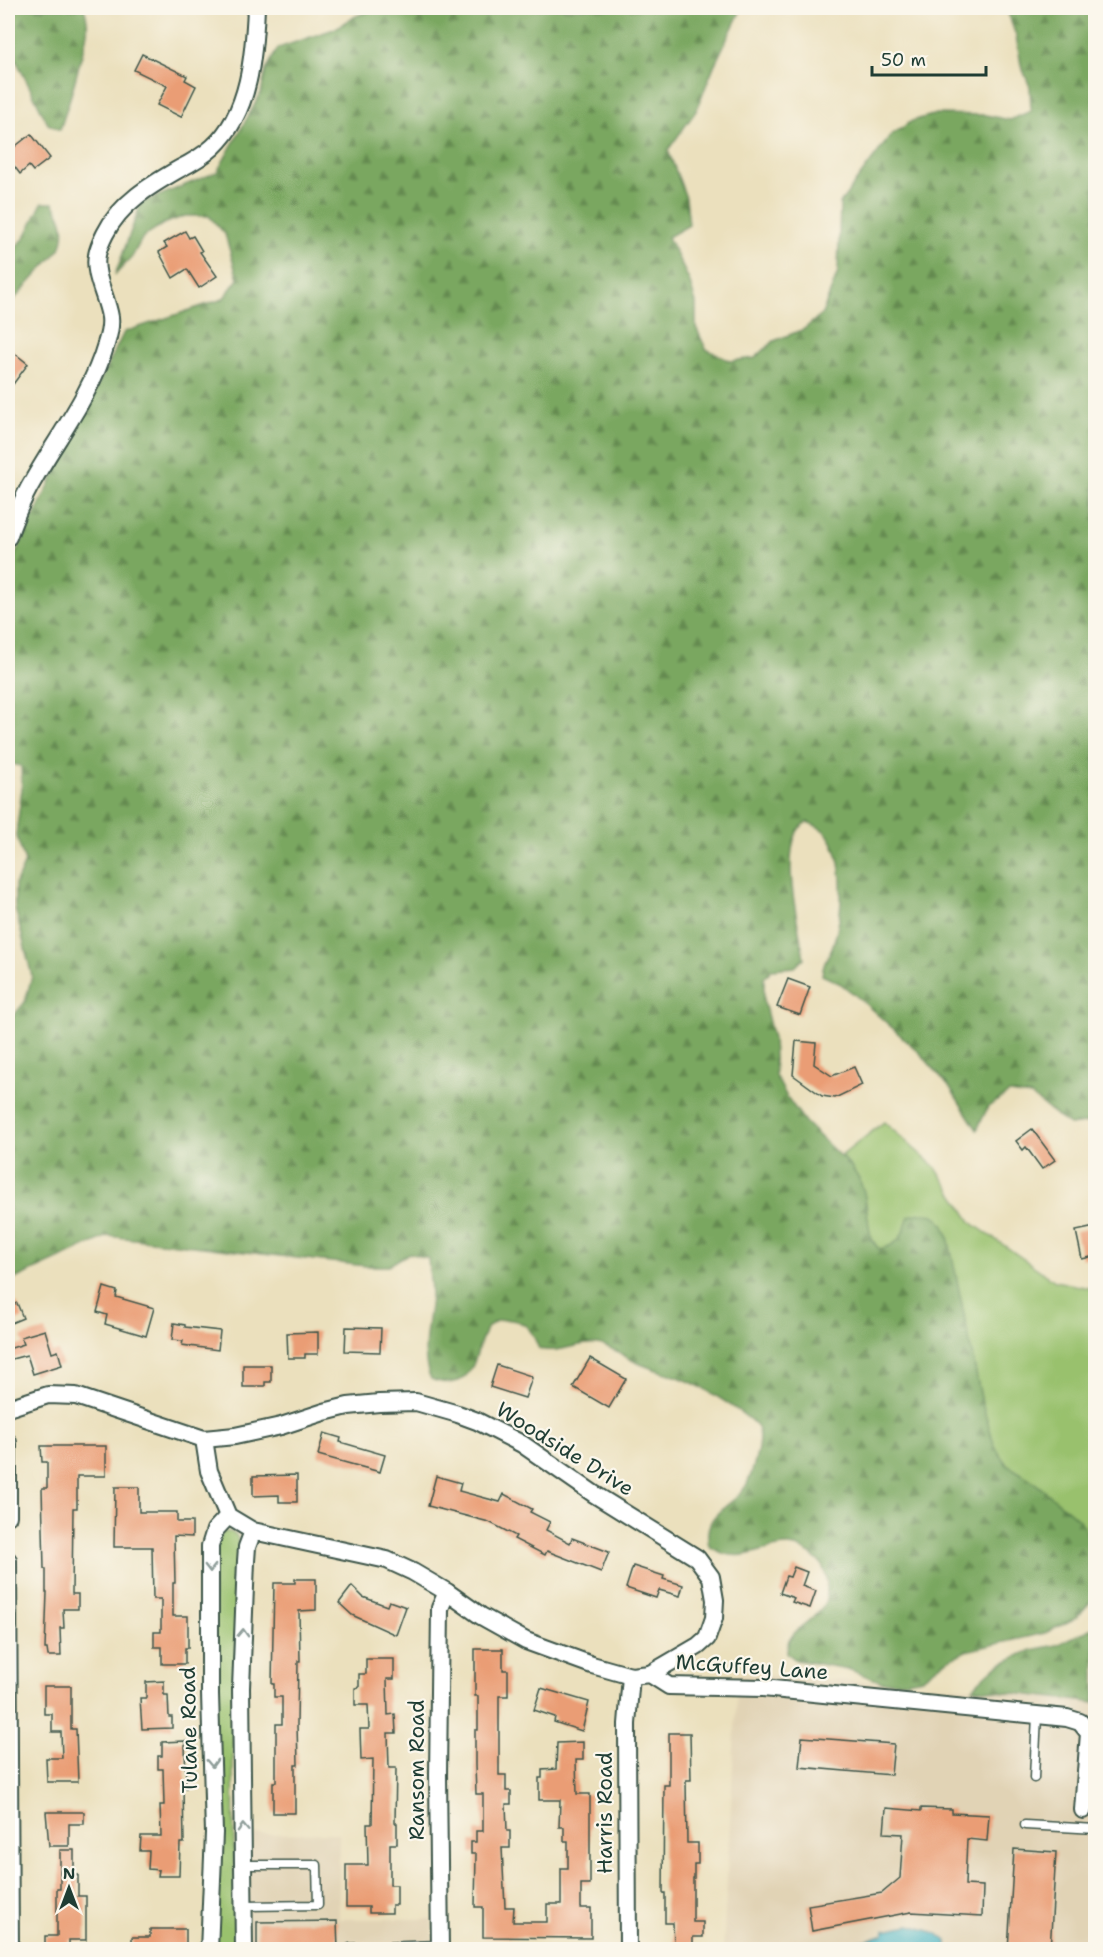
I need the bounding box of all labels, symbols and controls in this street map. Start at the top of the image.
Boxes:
scale bar [872,39,986,77]
text: 50 m [881,48,926,72]
street label: Woodside Drive [491,1395,639,1503]
one-way arrow [204,1563,216,1572]
one-way arrow [237,1629,250,1638]
street label: McGuffey Lane [675,1648,829,1686]
street label: Tulane Road [174,1666,204,1794]
street label: Ransom Road [403,1700,431,1840]
street label: Harris Road [591,1752,619,1874]
one-way arrow [206,1758,219,1767]
one-way arrow [236,1824,249,1833]
north arrow [39,1858,99,1918]
text: N [63,1863,75,1884]

